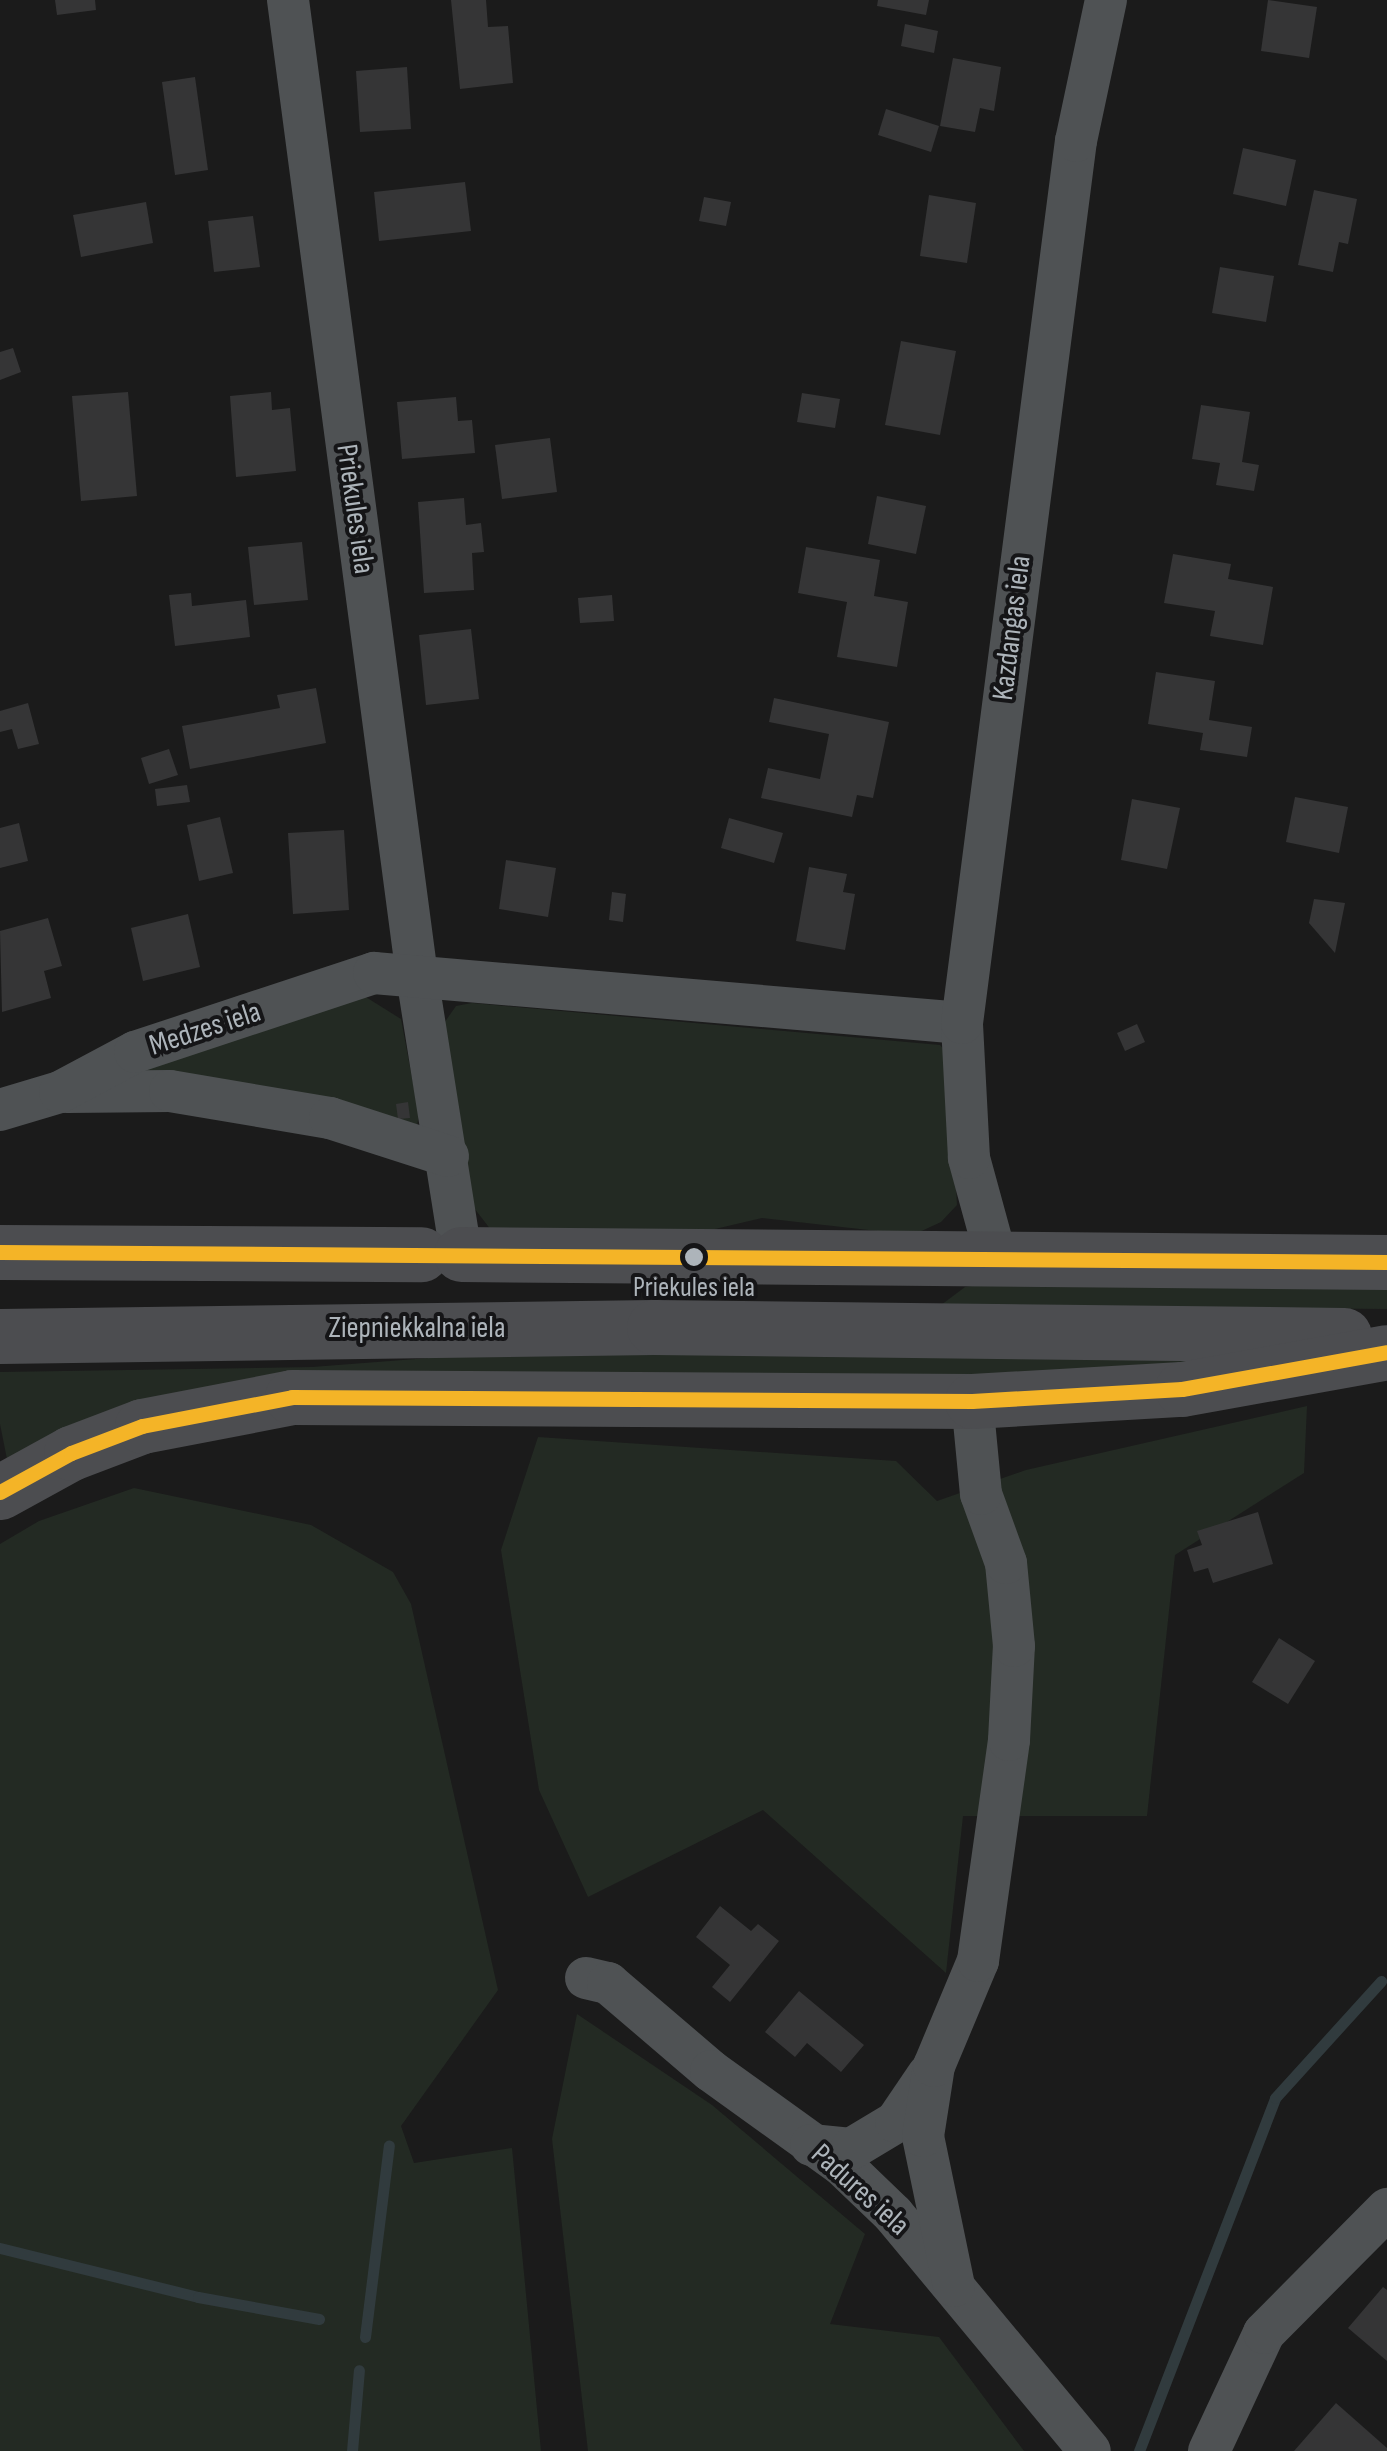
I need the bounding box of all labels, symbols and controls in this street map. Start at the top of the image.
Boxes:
street label: Priekules iela [328,442,382,576]
street label: Kazdangas iela [985,554,1039,702]
street label: Medzes iela [145,994,265,1064]
marker: Priekules iela [684,1247,704,1267]
place label: Priekules iela [633,1271,755,1305]
street label: Ziepniekkalna iela [329,1310,505,1346]
street label: Padures iela [804,2137,916,2243]

